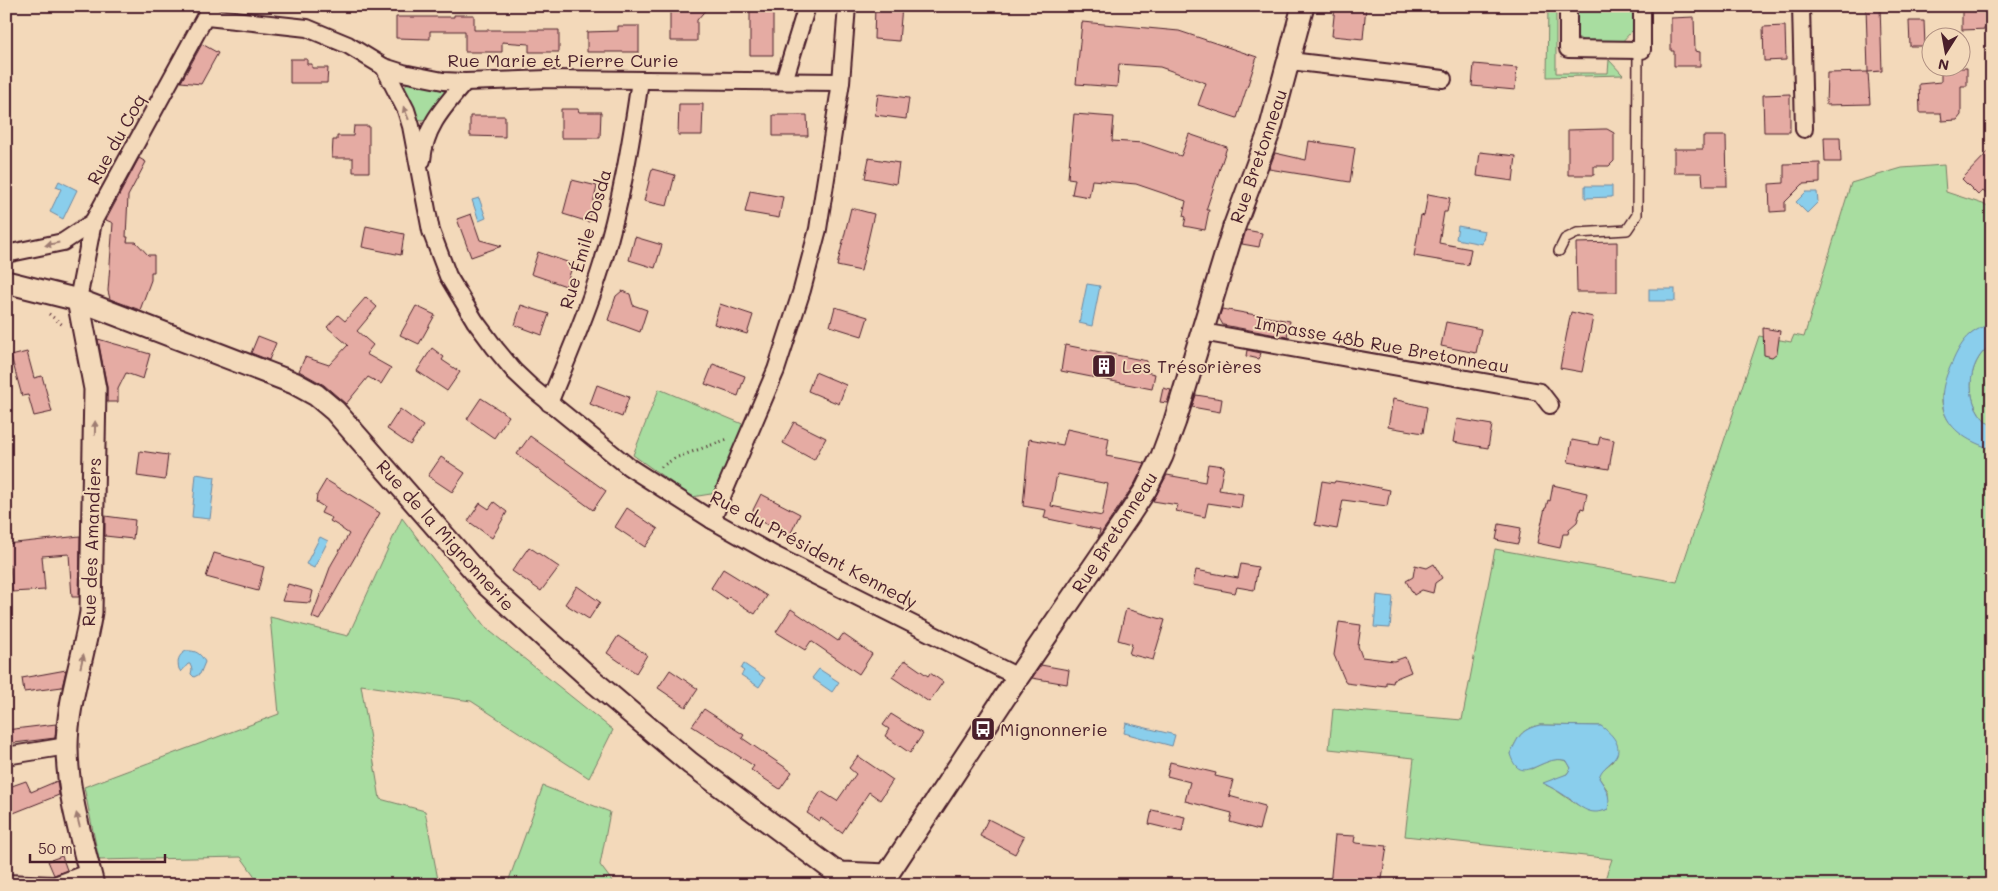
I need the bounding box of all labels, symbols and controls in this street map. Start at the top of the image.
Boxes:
north arrow [1920,28,1970,78]
street label: Rue Marie et Pierre Curie [447,48,679,72]
text: N [1936,55,1950,76]
street label: Rue Bretonneau [1224,86,1292,226]
street label: Rue du Coq [81,89,151,189]
one-way arrow [402,106,410,120]
street label: Rue Émile Dosda [554,166,616,312]
one-way arrow [45,240,60,248]
street label: Impasse 48b Rue Bretonneau [1253,310,1511,378]
building icon: Les Trésorières [1091,353,1117,379]
place label: Les Trésorières [1122,354,1262,378]
one-way arrow [91,420,99,436]
street label: Rue de la Mignonnerie [372,454,520,616]
street label: Rue des Amandiers [76,457,106,627]
street label: Rue Bretonneau [1066,467,1162,597]
street label: Rue du Président Kennedy [706,484,922,614]
one-way arrow [78,653,86,668]
bus stop icon: Mignonnerie [970,716,996,742]
place label: Mignonnerie [1000,717,1108,741]
one-way arrow [74,813,82,828]
scale bar [30,831,165,863]
text: 50 m [38,838,73,858]

